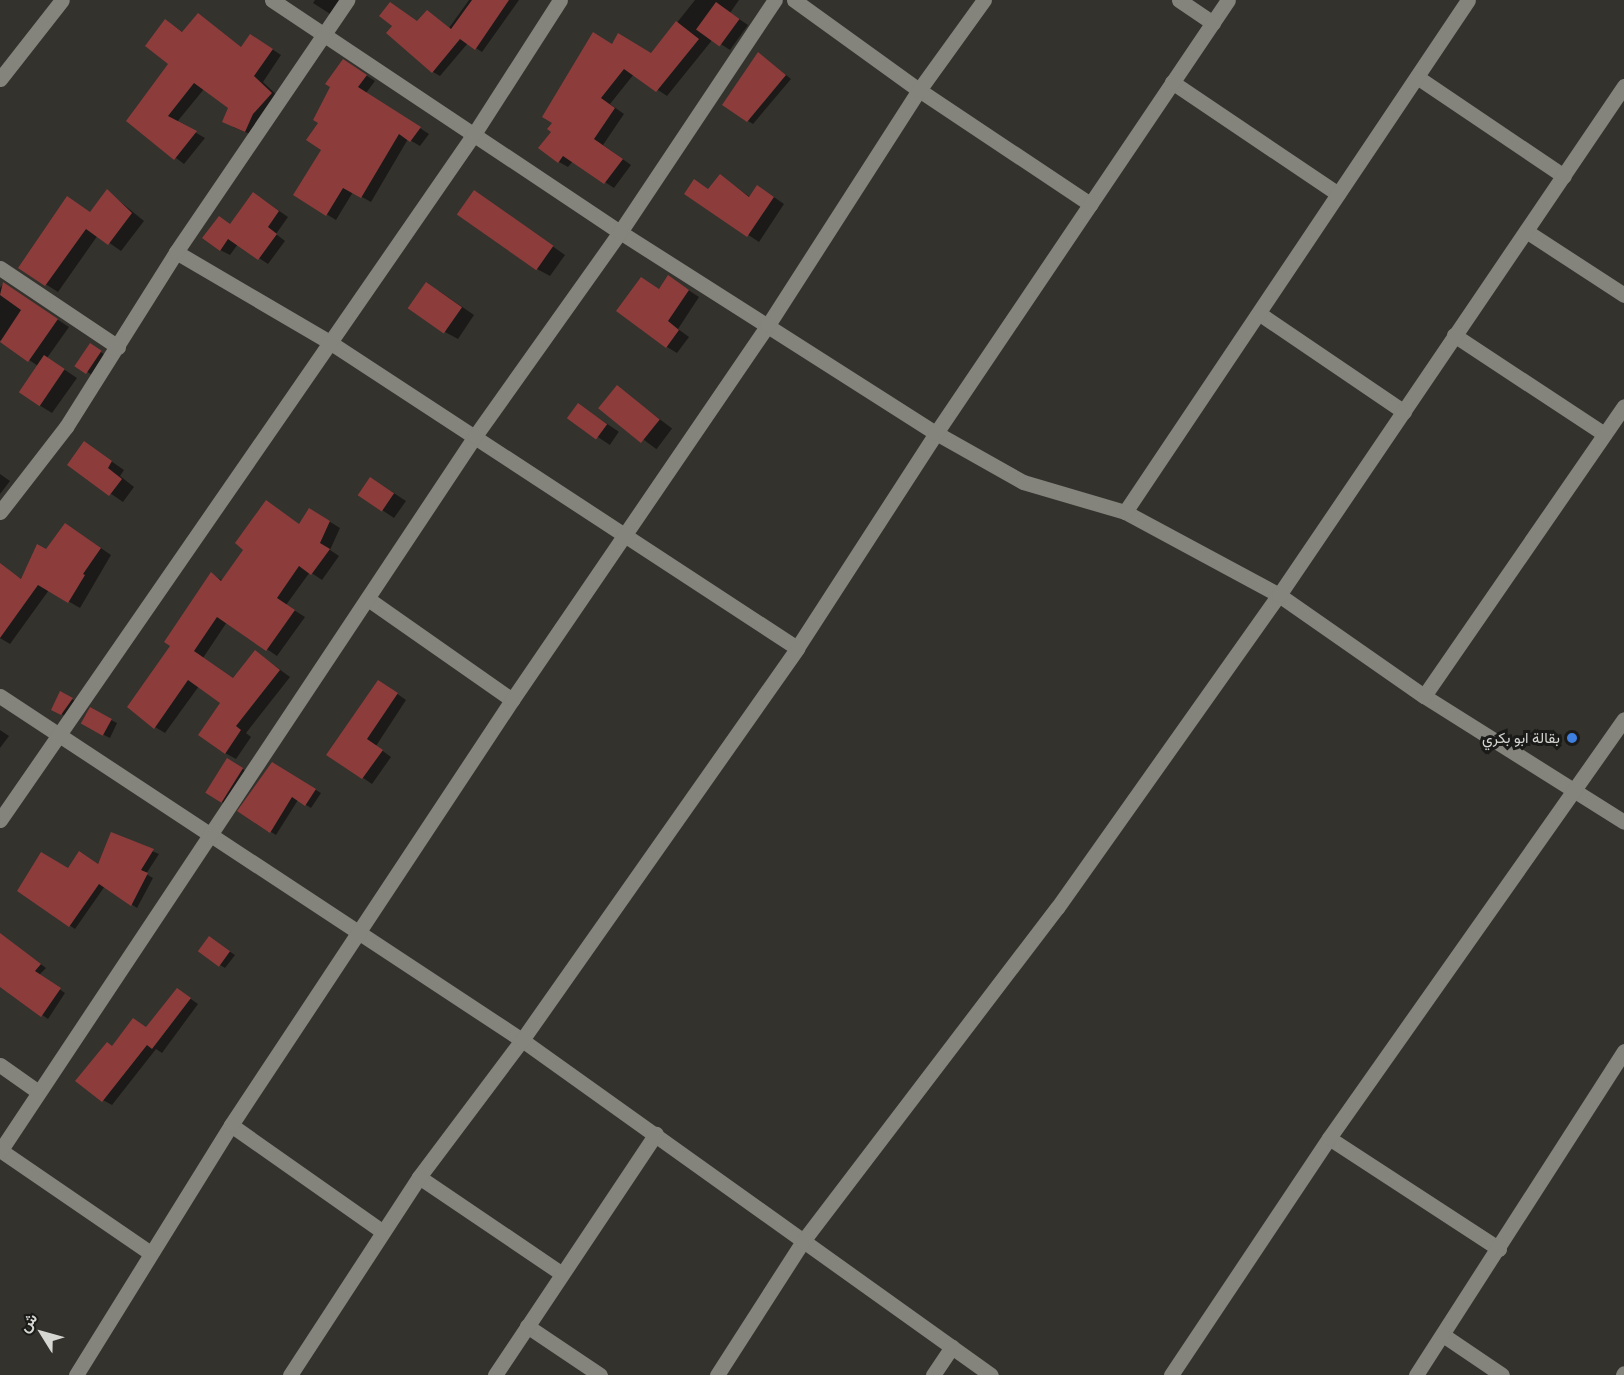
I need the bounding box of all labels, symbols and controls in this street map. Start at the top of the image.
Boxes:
place label: بقالة ابو بكري [1482,729,1560,747]
marker: بقالة ابو بكري [1565,731,1579,745]
north arrow [12,1303,72,1363]
text: ش [14,1308,41,1336]

